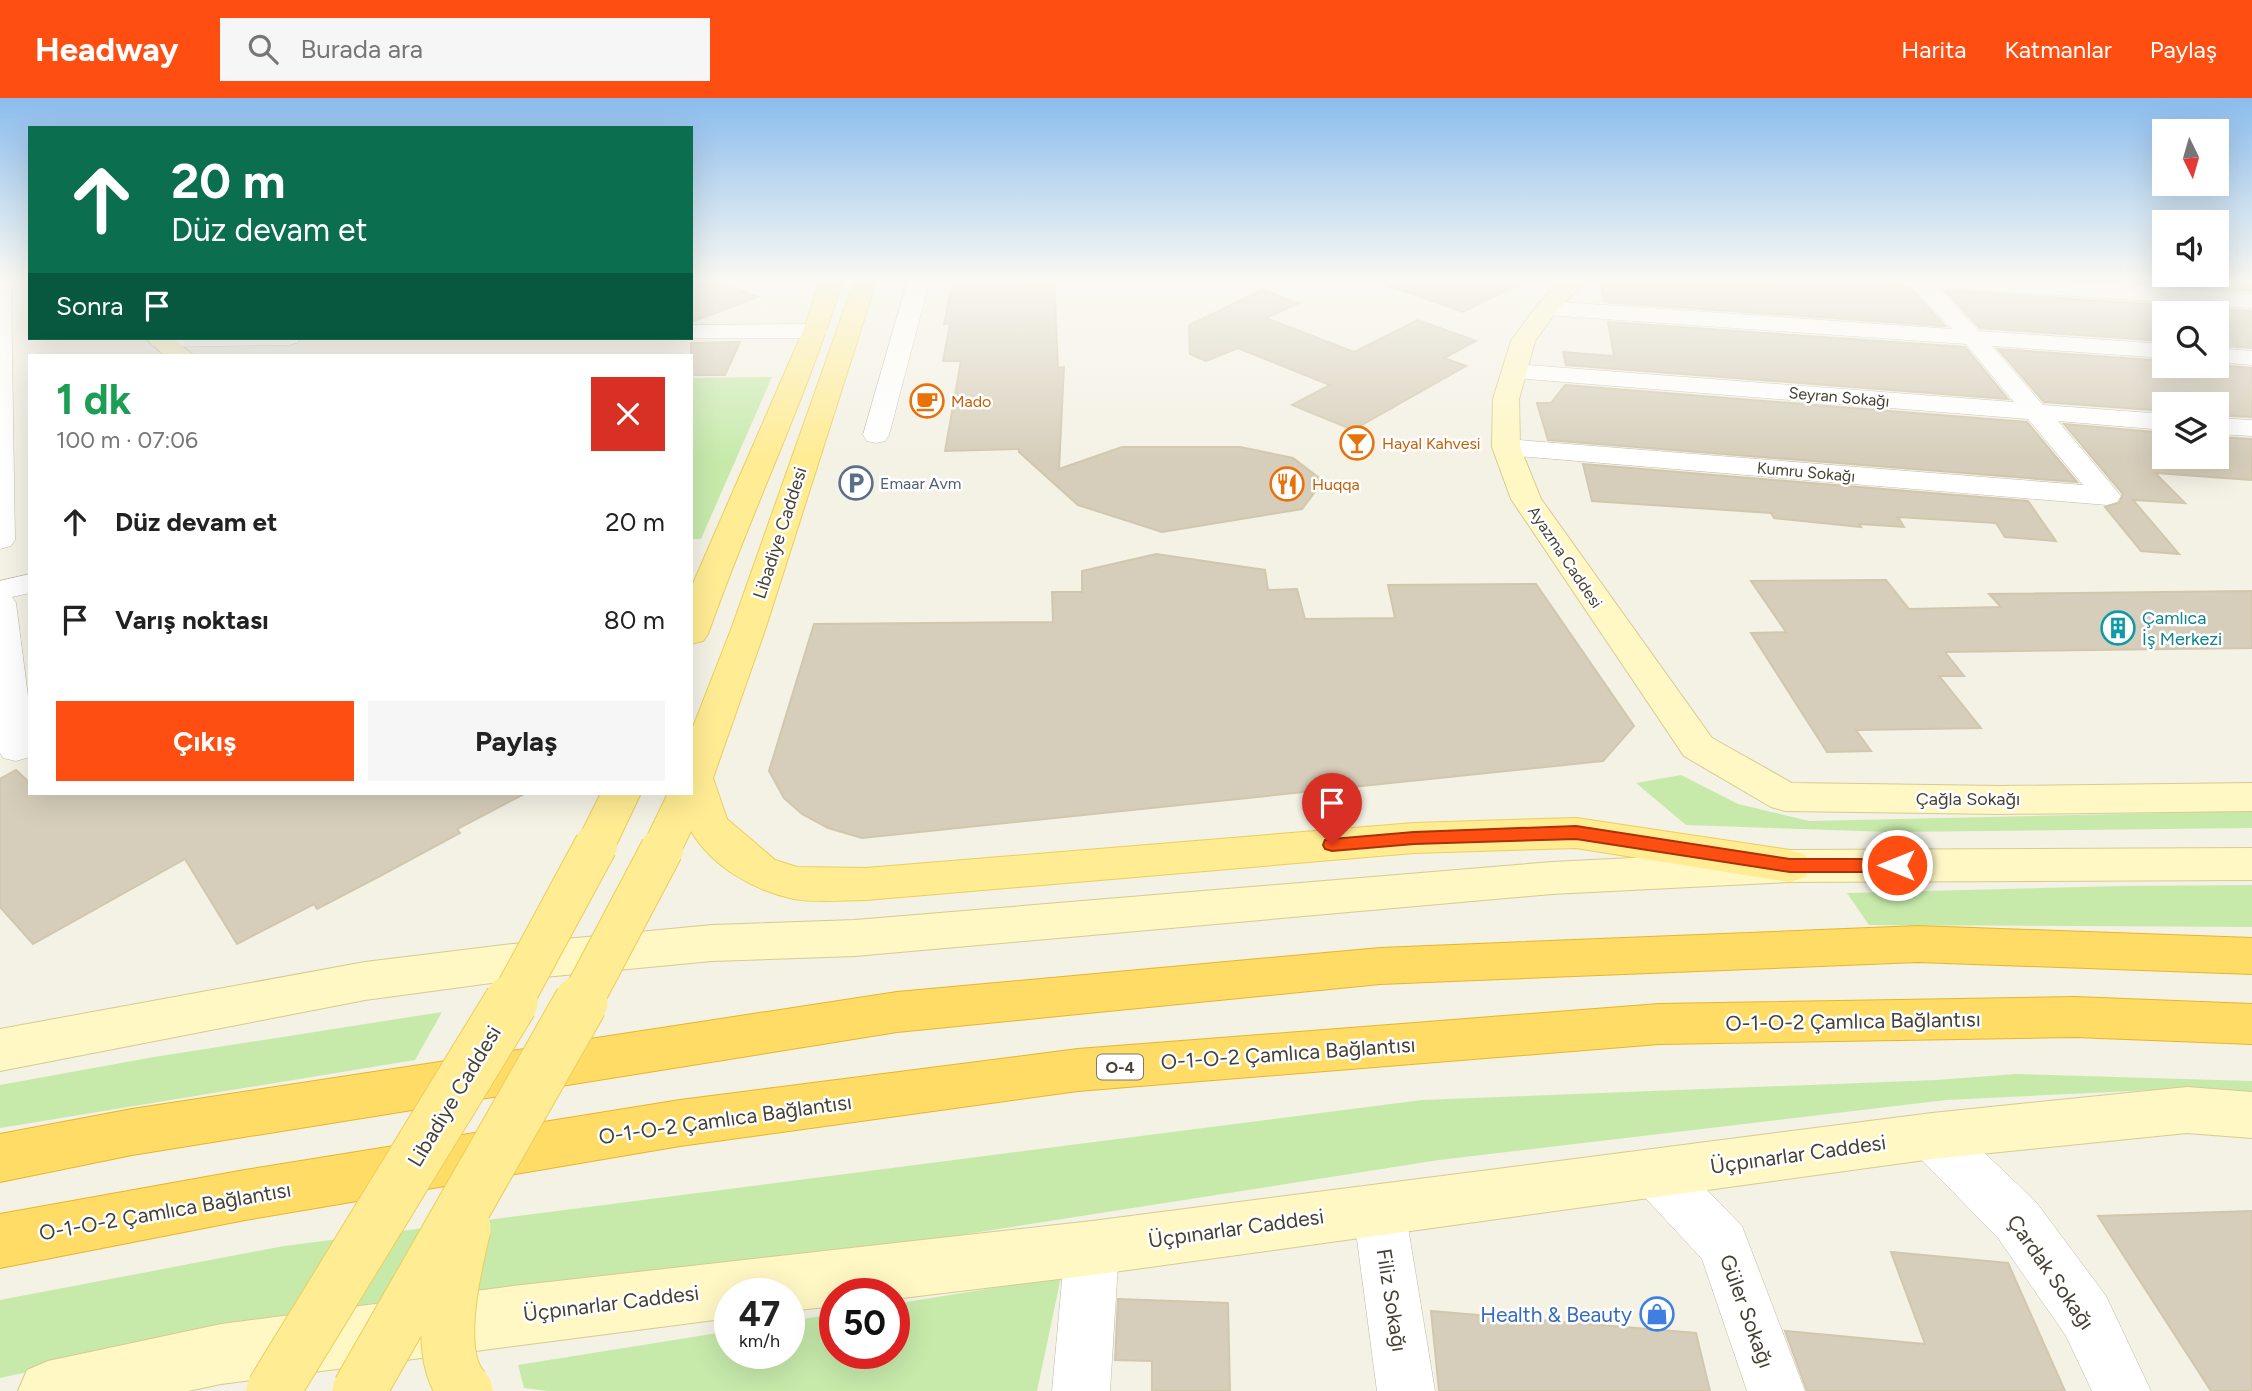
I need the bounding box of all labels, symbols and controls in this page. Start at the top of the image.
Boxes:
search box [220,18,710,81]
text: Headway [35,30,178,69]
icon: search [244,30,282,68]
text: Burada ara [300,33,423,65]
text: Harita [1901,35,1966,64]
text: Katmanlar [2004,35,2112,64]
text: Paylaş [2150,35,2217,64]
north arrow [2152,119,2230,196]
map controls [2152,119,2229,469]
text: 20 m [171,151,286,210]
icon: ahead [56,154,147,245]
button: sound [2152,210,2229,287]
text: Düz devam et [171,211,368,249]
icon: arrive [138,287,176,325]
text: Sonra [56,290,124,322]
button: search [2152,301,2229,378]
text: 1 dk [56,374,131,425]
button: close [591,377,665,451]
cafe icon: Mado [908,382,946,420]
street label: Seyran Sokağı [1788,383,1890,411]
place label: Mado [951,392,991,411]
button: layers [2152,392,2229,469]
bar icon: Hayal Kahvesi [1338,424,1376,462]
text: 100 m · 07:06 [56,426,198,454]
place label: Hayal Kahvesi [1382,434,1481,453]
street label: Kumru Sokağı [1756,458,1856,486]
street label: Libadiye Caddesi [748,464,812,602]
parking icon: Emaar Avm [837,464,875,502]
restaurant icon: Huqqa [1268,465,1306,503]
place label: Emaar Avm [880,474,961,493]
place label: Huqqa [1312,475,1360,494]
street label: Ayazma Caddesi [1524,502,1606,612]
icon: ahead [56,503,94,541]
text: Düz devam et [115,506,277,538]
text: 20 m [605,506,665,538]
icon: arrive [56,601,94,639]
text: Varış noktası [115,604,269,636]
text: 80 m [604,604,665,636]
place label: Çamlıca İş Merkezi [2142,607,2222,650]
building icon: Çamlıca İş Merkezi [2099,609,2137,647]
button: Çıkış [56,701,354,781]
button: Paylaş [368,701,665,781]
pin [1302,773,1362,845]
icon: arrive [1313,784,1351,822]
street label: Çağla Sokağı [1916,788,2020,810]
position arrow [1860,828,1934,902]
street label: O-1-O-2 Çamlıca Bağlantısı [1725,1006,1981,1036]
street label: Libadiye Caddesi [402,1021,506,1171]
street label: O-1-O-2 Çamlıca Bağlantısı [1160,1032,1416,1074]
road number: O-4 [1097,1054,1143,1079]
street label: O-1-O-2 Çamlıca Bağlantısı [597,1089,853,1149]
street label: Üçpınarlar Caddesi [1709,1129,1887,1179]
street label: O-1-O-2 Çamlıca Bağlantısı [37,1177,293,1245]
street label: Üçpınarlar Caddesi [1147,1203,1325,1253]
street label: Çardak Sokağı [2002,1210,2100,1334]
street label: Filiz Sokağı [1372,1247,1412,1353]
street label: Güler Sokağı [1715,1251,1779,1371]
speed limit sign: 50 [819,1278,910,1369]
street label: Üçpınarlar Caddesi [522,1280,700,1326]
text: 47 [739,1293,780,1335]
shop icon: Health & Beauty [1638,1295,1676,1333]
place label: Health & Beauty [1480,1302,1632,1327]
text: km/h [739,1330,780,1352]

